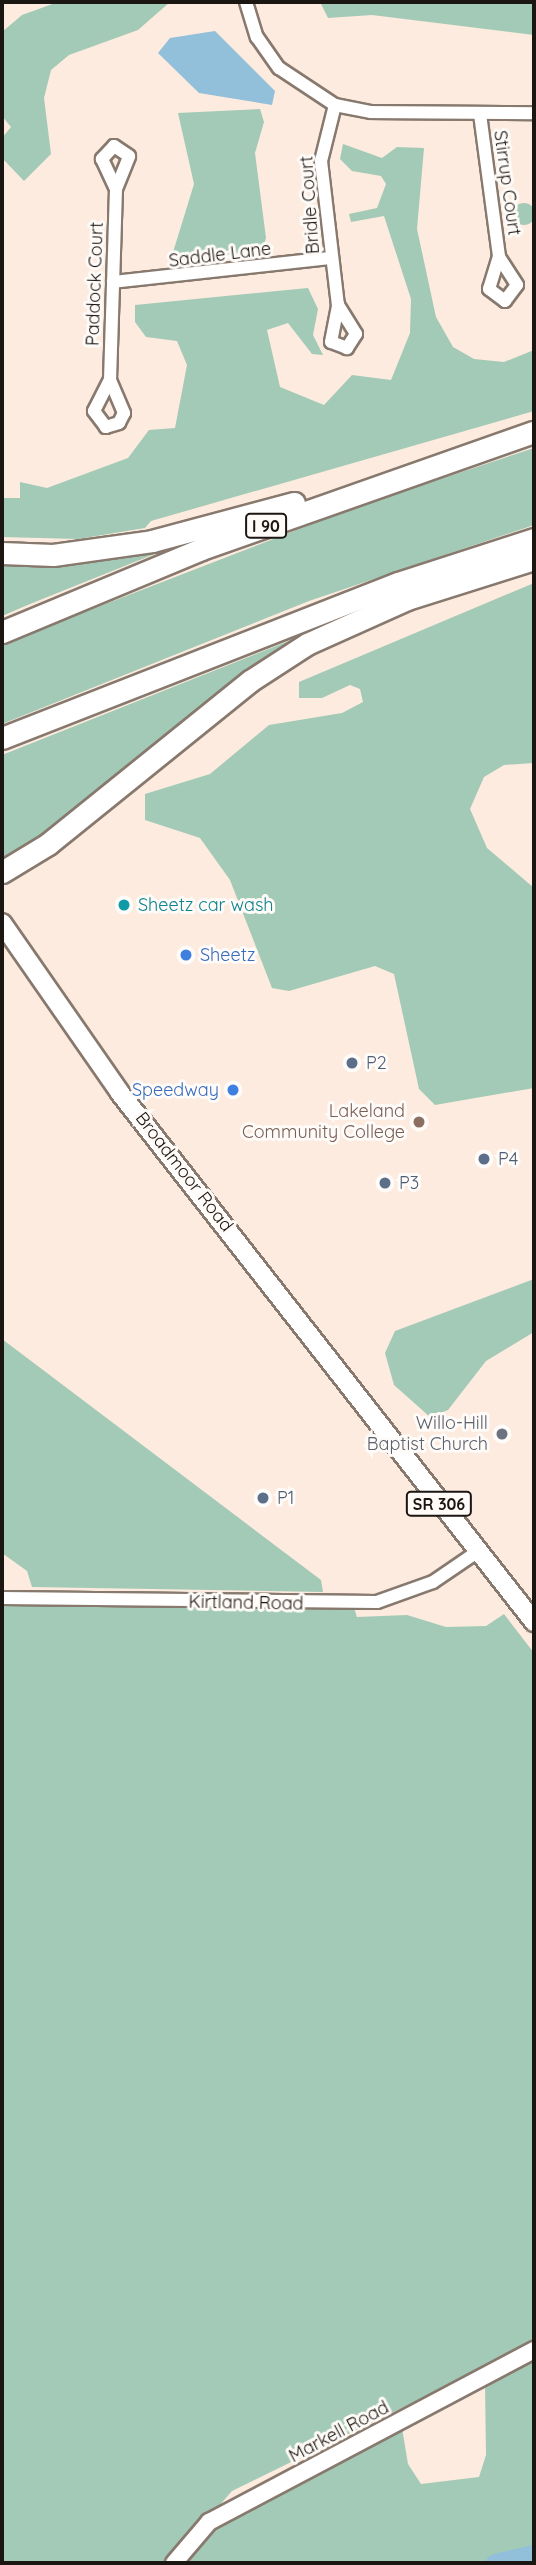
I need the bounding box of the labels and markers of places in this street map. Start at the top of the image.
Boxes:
place label: Sheetz car wash [138,894,274,916]
marker: Sheetz car wash [116,897,132,913]
place label: Sheetz [200,944,255,966]
marker: Sheetz [178,947,194,963]
place label: P2 [366,1052,387,1074]
marker: P2 [344,1055,360,1071]
place label: Speedway [132,1079,219,1101]
marker: Speedway [225,1082,241,1098]
place label: Lakeland Community College [242,1101,405,1144]
marker: Lakeland Community College [411,1114,427,1130]
place label: P4 [498,1148,518,1170]
marker: P4 [476,1151,492,1167]
place label: P3 [399,1172,419,1194]
marker: P3 [377,1175,393,1191]
place label: Willo-Hill Baptist Church [367,1413,488,1456]
marker: Willo-Hill Baptist Church [494,1426,510,1442]
place label: P1 [277,1487,294,1509]
marker: P1 [255,1490,271,1506]

